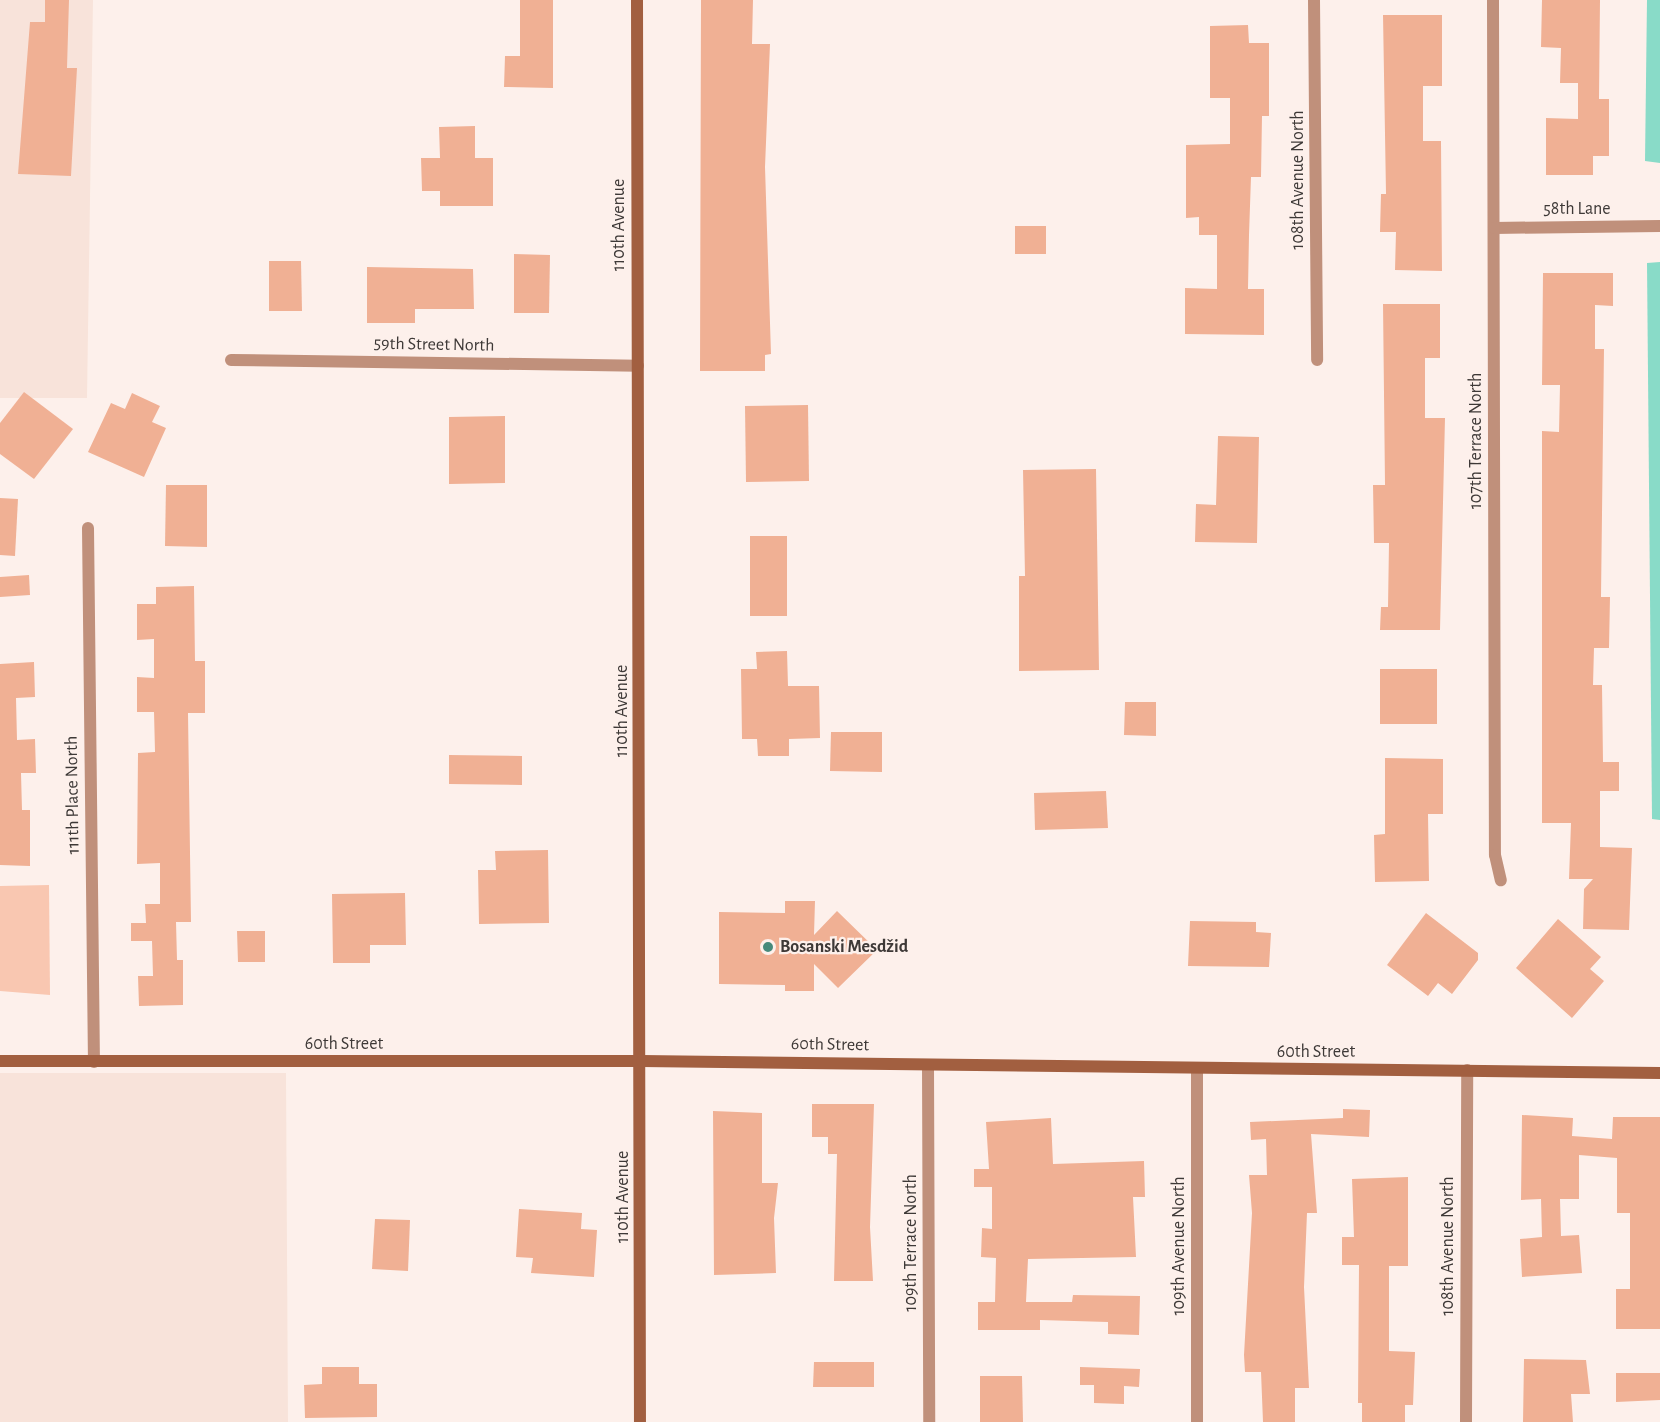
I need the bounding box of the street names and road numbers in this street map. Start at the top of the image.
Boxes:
street label: 108th Avenue North [1287,110,1309,250]
street label: 110th Avenue [608,179,630,271]
street label: 58th Lane [1543,198,1611,220]
street label: 59th Street North [373,333,495,357]
street label: 107th Terrace North [1465,373,1487,509]
street label: 110th Avenue [611,665,633,757]
street label: 111th Place North [61,736,85,854]
street label: 60th Street [305,1033,383,1055]
street label: 60th Street [791,1034,869,1056]
street label: 60th Street [1277,1041,1355,1063]
street label: 110th Avenue [612,1151,634,1243]
street label: 109th Terrace North [900,1174,922,1312]
street label: 109th Avenue North [1168,1176,1190,1316]
street label: 108th Avenue North [1437,1176,1459,1316]

